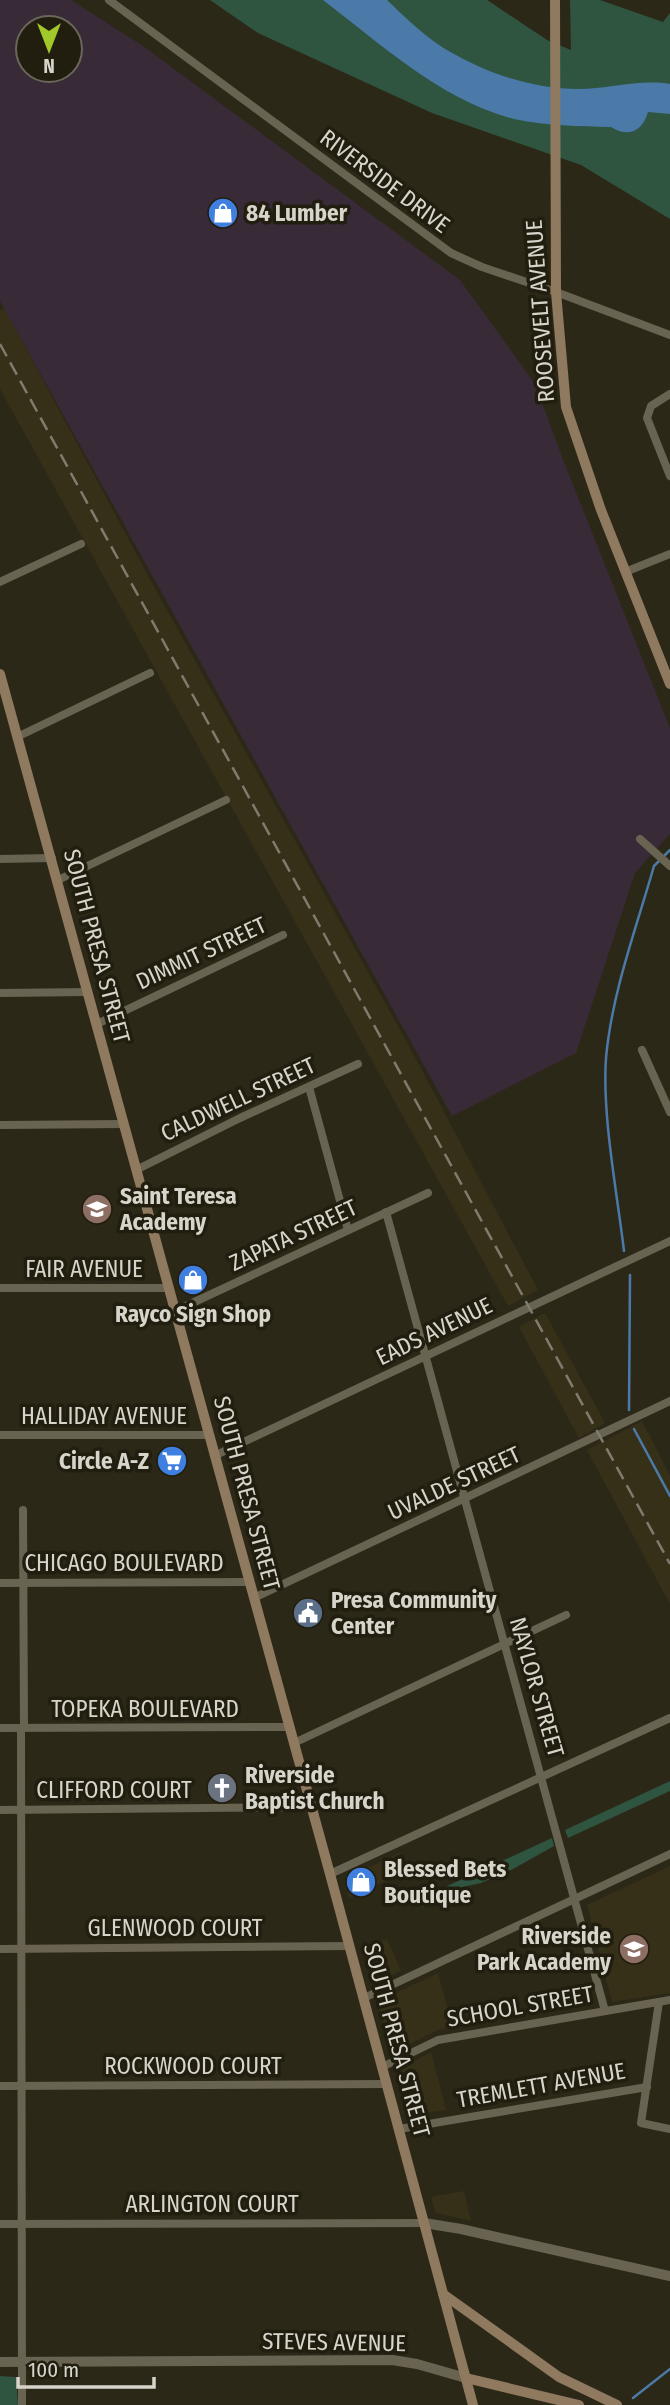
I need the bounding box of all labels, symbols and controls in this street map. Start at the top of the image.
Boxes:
north arrow [14,14,84,84]
text: N [43,54,55,77]
street label: RIVERSIDE DRIVE [315,123,455,239]
shop icon: 84 Lumber [206,196,240,230]
place label: 84 Lumber [246,199,348,227]
street label: ROOSEVELT AVENUE [520,219,560,403]
street label: SOUTH PRESA STREET [58,846,136,1046]
street label: DIMMIT STREET [131,910,271,995]
street label: CALDWELL STREET [156,1051,320,1147]
place label: Saint Teresa Academy [119,1182,237,1236]
school or university icon: Saint Teresa Academy [80,1192,114,1226]
street label: ZAPATA STREET [225,1193,362,1277]
street label: FAIR AVENUE [25,1255,143,1283]
shop icon: Rayco Sign Shop [176,1263,210,1297]
street label: EADS AVENUE [371,1291,497,1371]
place label: Rayco Sign Shop [115,1300,271,1328]
street label: SOUTH PRESA STREET [208,1393,286,1593]
street label: HALLIDAY AVENUE [21,1402,187,1430]
street label: UVALDE STREET [383,1440,525,1526]
supermarket icon: Circle A-Z [155,1444,189,1478]
place label: Circle A-Z [59,1447,149,1475]
street label: CHICAGO BOULEVARD [24,1549,224,1577]
place label: Presa Community Center [331,1586,498,1640]
public building icon: Presa Community Center [291,1596,325,1630]
street label: NAYLOR STREET [504,1614,570,1761]
street label: TOPEKA BOULEVARD [51,1695,239,1723]
place label: Riverside Baptist Church [245,1761,384,1815]
church icon: Riverside Baptist Church [205,1771,239,1805]
street label: CLIFFORD COURT [36,1776,192,1804]
place label: Blessed Bets Boutique [384,1855,506,1909]
shop icon: Blessed Bets Boutique [344,1865,378,1899]
street label: GLENWOOD COURT [88,1914,263,1942]
place label: Riverside Park Academy [477,1922,612,1976]
school or university icon: Riverside Park Academy [617,1932,651,1966]
street label: SOUTH PRESA STREET [358,1940,436,2140]
street label: SCHOOL STREET [445,1979,596,2033]
street label: ROCKWOOD COURT [104,2052,282,2080]
street label: TREMLETT AVENUE [455,2056,627,2114]
street label: ARLINGTON COURT [125,2190,299,2218]
street label: STEVES AVENUE [262,2327,406,2357]
scale bar [18,2346,154,2390]
text: 100 m [28,2357,79,2383]

